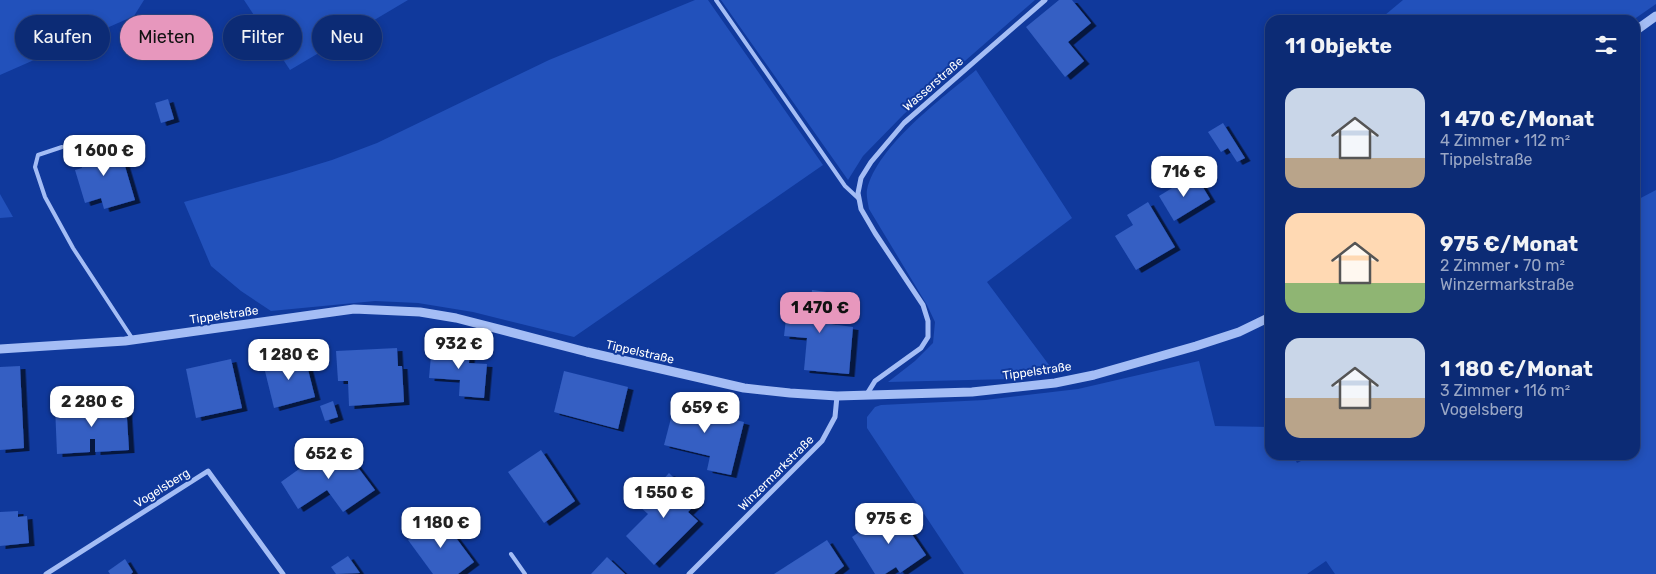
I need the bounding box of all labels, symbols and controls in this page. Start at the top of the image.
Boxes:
chip: Kaufen [15,15,110,60]
chip: Mieten [120,15,213,60]
chip: Filter [223,15,302,60]
chip: Neu [312,15,382,60]
icon: filters [1592,31,1620,59]
text: 11 Objekte [1285,33,1392,58]
street label: Wasserstraße [900,54,966,114]
text: 1 470 €/Monat [1440,106,1594,131]
icon: home [1325,108,1385,168]
text: 4 Zimmer · 112 m² [1440,131,1570,150]
pin: 1 600 € [58,134,150,177]
text: 1 600 € [74,141,134,160]
text: Tippelstraße [1440,150,1533,169]
pin: 716 € [1149,156,1219,198]
text: 716 € [1162,162,1206,181]
text: 975 €/Monat [1440,231,1578,256]
icon: home [1325,233,1385,293]
text: 2 Zimmer · 70 m² [1440,256,1565,275]
text: Winzermarkstraße [1440,275,1574,294]
pin: 1 470 € [774,292,866,334]
text: 1 470 € [791,298,849,317]
street label: Tippelstraße [189,303,260,327]
pin: 932 € [424,328,494,370]
text: 932 € [435,334,483,353]
street label: Tippelstraße [605,337,676,367]
pin: 1 280 € [243,338,335,381]
text: 1 280 € [259,345,319,364]
text: 1 180 €/Monat [1440,356,1593,381]
icon: home [1325,358,1385,418]
street label: Tippelstraße [1002,359,1073,383]
text: 3 Zimmer · 116 m² [1440,381,1570,400]
pin: 2 280 € [46,386,138,428]
text: 2 280 € [61,392,123,411]
pin: 659 € [670,392,740,434]
text: 659 € [682,398,728,417]
text: Vogelsberg [1440,400,1523,419]
street label: Winzermarkstraße [735,432,817,514]
pin: 652 € [294,438,364,480]
text: 652 € [305,444,353,463]
street label: Vogelsberg [132,465,192,511]
pin: 1 550 € [618,476,710,519]
text: 1 550 € [635,483,693,502]
pin: 975 € [854,502,924,545]
pin: 1 180 € [395,506,487,549]
text: 975 € [866,509,912,528]
text: 1 180 € [413,513,470,532]

